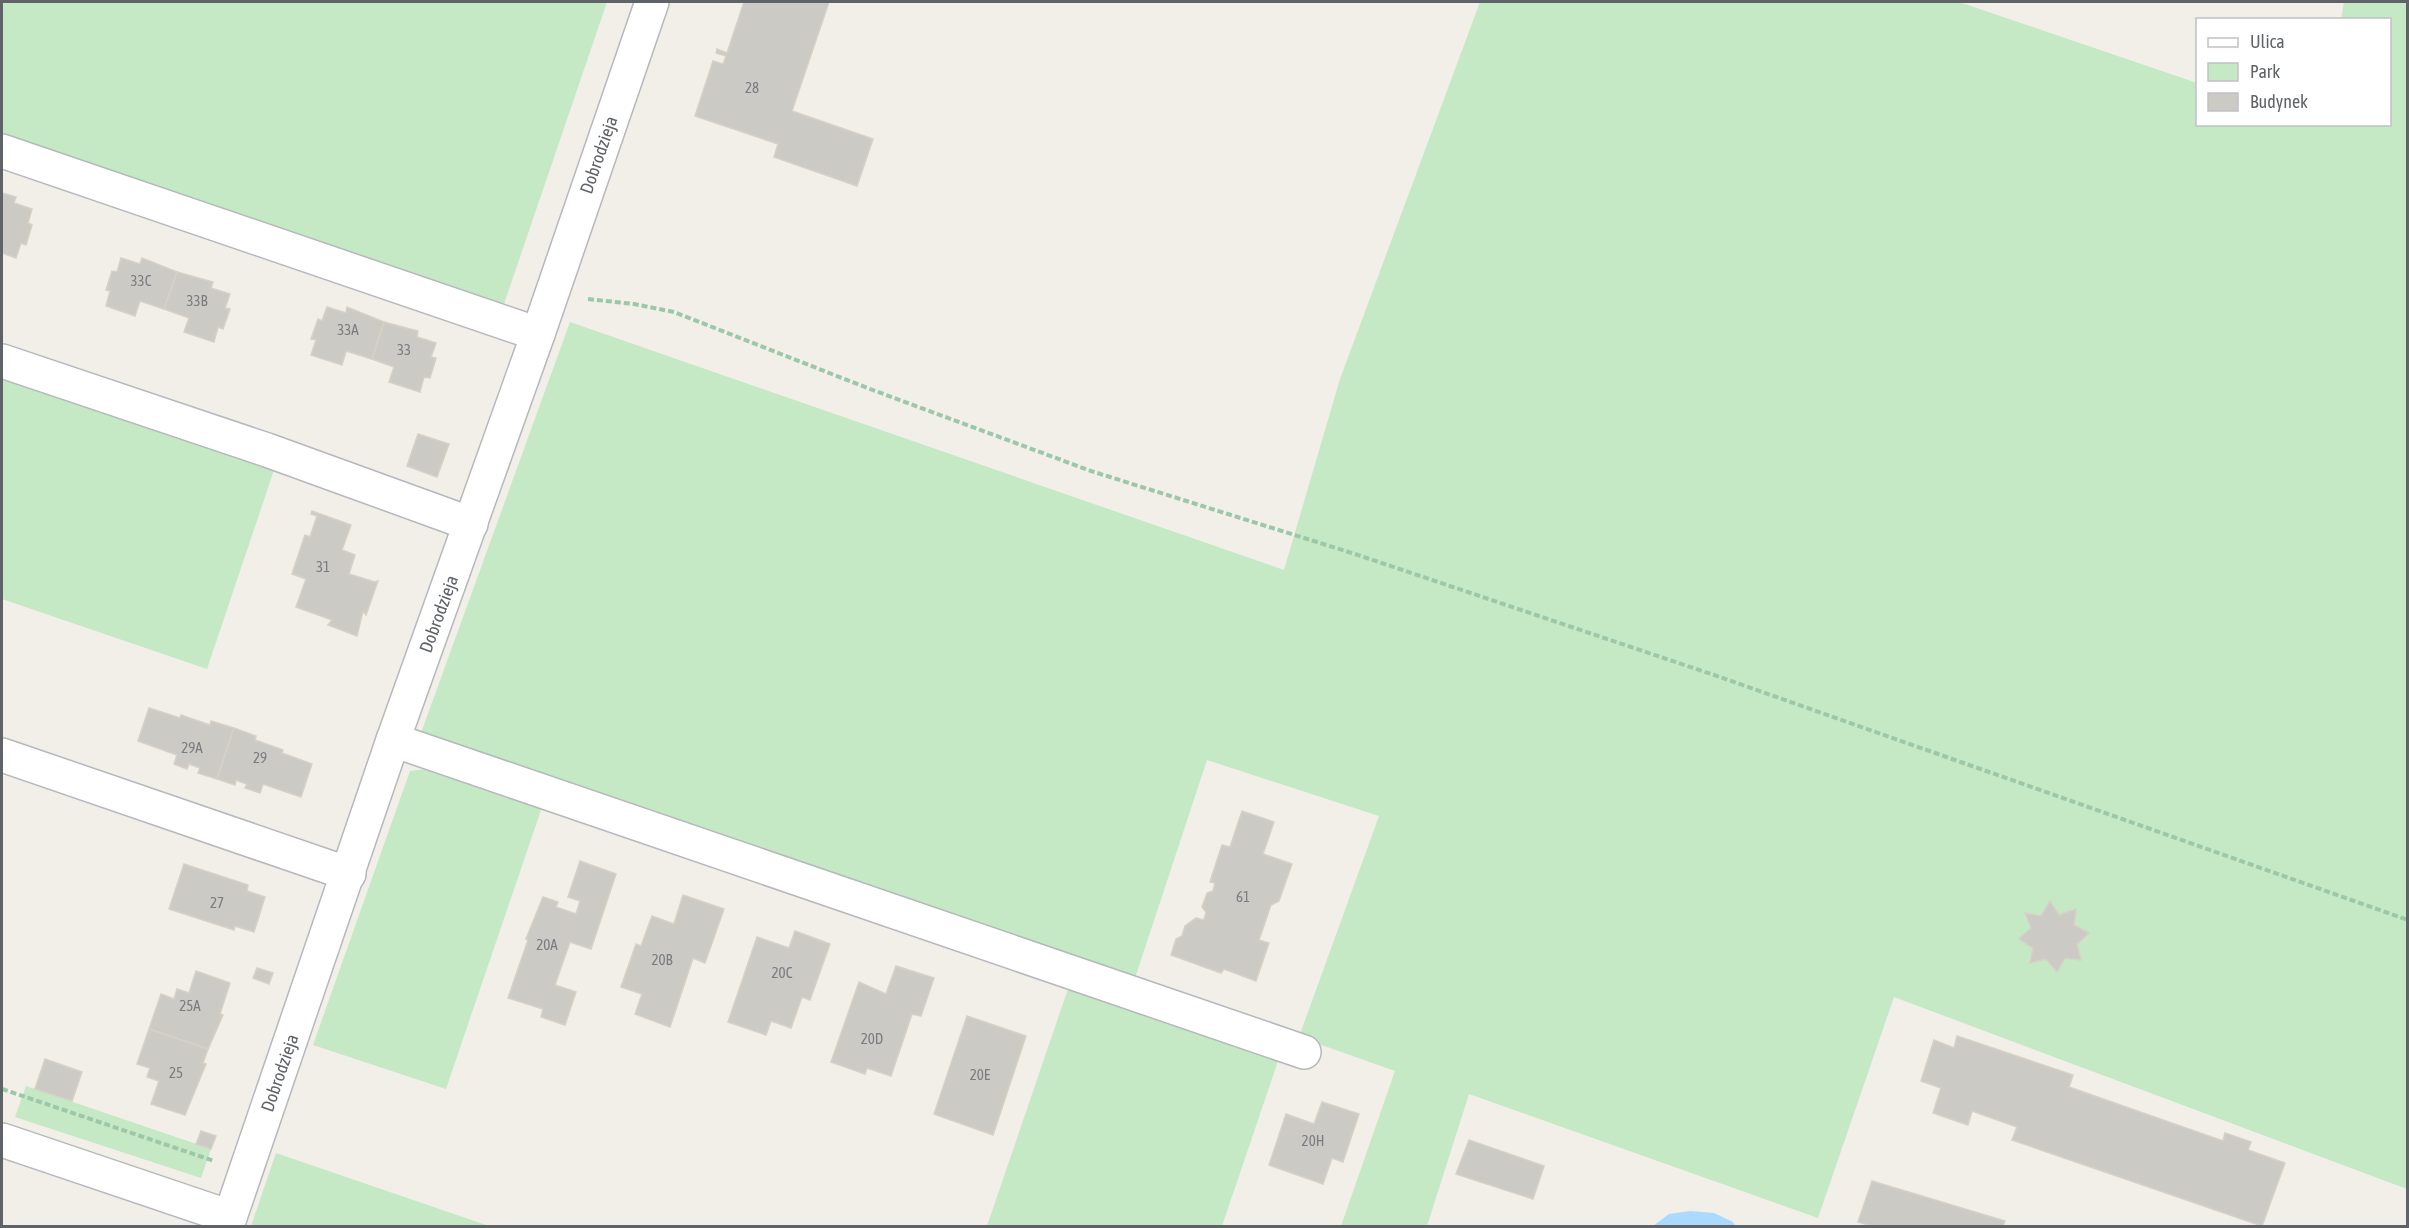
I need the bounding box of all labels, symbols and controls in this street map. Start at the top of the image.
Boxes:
legend [2196,18,2391,126]
text: Ulica [2250,31,2285,52]
text: Park [2250,61,2280,82]
house number: 28 [745,79,759,96]
text: Budynek [2250,91,2308,112]
street label: Dobrodzieja [575,113,622,196]
house number: 33C [131,272,152,289]
house number: 33B [186,292,208,309]
house number: 33A [337,321,359,338]
house number: 33 [397,341,411,358]
house number: 31 [316,558,330,575]
street label: Dobrodzieja [415,572,462,655]
house number: 29A [181,739,203,756]
house number: 29 [253,749,267,766]
house number: 61 [1236,888,1250,905]
house number: 27 [210,894,224,911]
house number: 20A [536,936,558,953]
house number: 20B [651,951,673,968]
house number: 20C [772,964,793,981]
house number: 25A [179,997,201,1014]
house number: 20D [861,1030,883,1047]
street label: Dobrodzieja [256,1031,303,1114]
house number: 25 [169,1064,183,1081]
house number: 20E [970,1066,991,1083]
house number: 20H [1302,1132,1324,1149]

